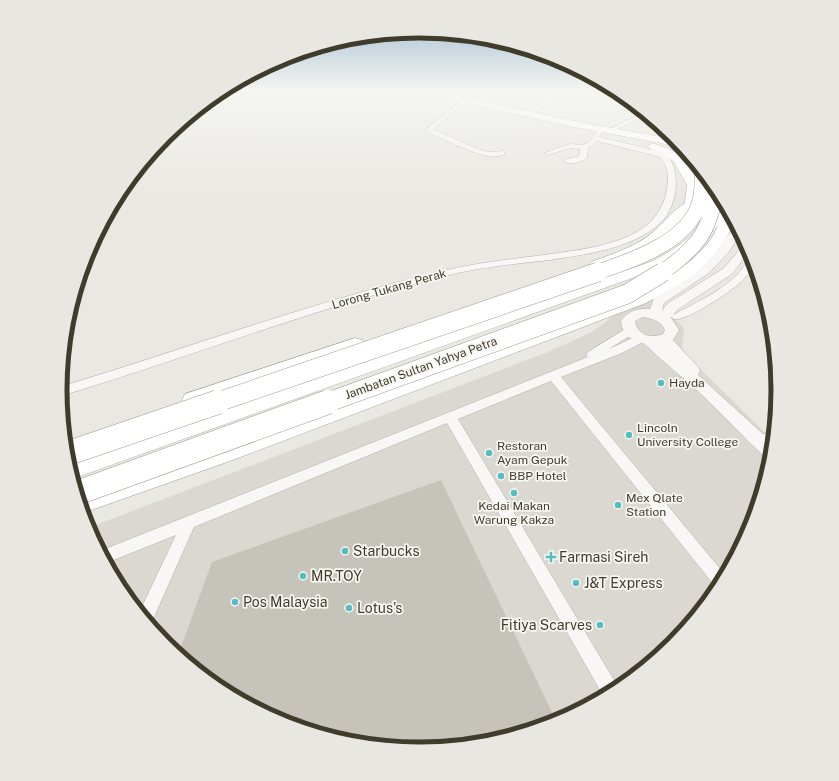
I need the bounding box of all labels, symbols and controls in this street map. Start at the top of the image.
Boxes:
street label: Lorong Tukang Perak [330,266,448,312]
street label: Jambatan Sultan Yahya Petra [343,334,499,402]
place label: Hayda [669,376,705,390]
marker: Hayda [656,378,666,388]
place label: Lincoln University College [637,421,739,449]
marker: Lincoln University College [624,430,634,440]
place label: Restoran Ayam Gepuk [497,439,568,467]
marker: Restoran Ayam Gepuk [484,448,494,458]
place label: BBP Hotel [509,469,567,483]
marker: BBP Hotel [496,471,506,481]
marker: Kedai Makan Warung Kakza [509,488,519,498]
place label: Mex Qlate Station [626,491,683,519]
place label: Kedai Makan Warung Kakza [474,499,554,527]
marker: Mex Qlate Station [613,500,623,510]
place label: Starbucks [353,543,419,559]
marker: Starbucks [340,546,350,556]
place label: Farmasi Sireh [559,549,648,565]
marker: Farmasi Sireh [546,552,556,562]
place label: MR.TOY [311,568,362,584]
marker: MR.TOY [298,571,308,581]
place label: J&T Express [584,575,662,591]
marker: J&T Express [571,578,581,588]
place label: Pos Malaysia [243,594,328,610]
marker: Pos Malaysia [230,597,240,607]
place label: Lotus's [357,600,402,616]
marker: Lotus's [344,603,354,613]
place label: Fitiya Scarves [501,617,592,633]
marker: Fitiya Scarves [595,620,605,630]

